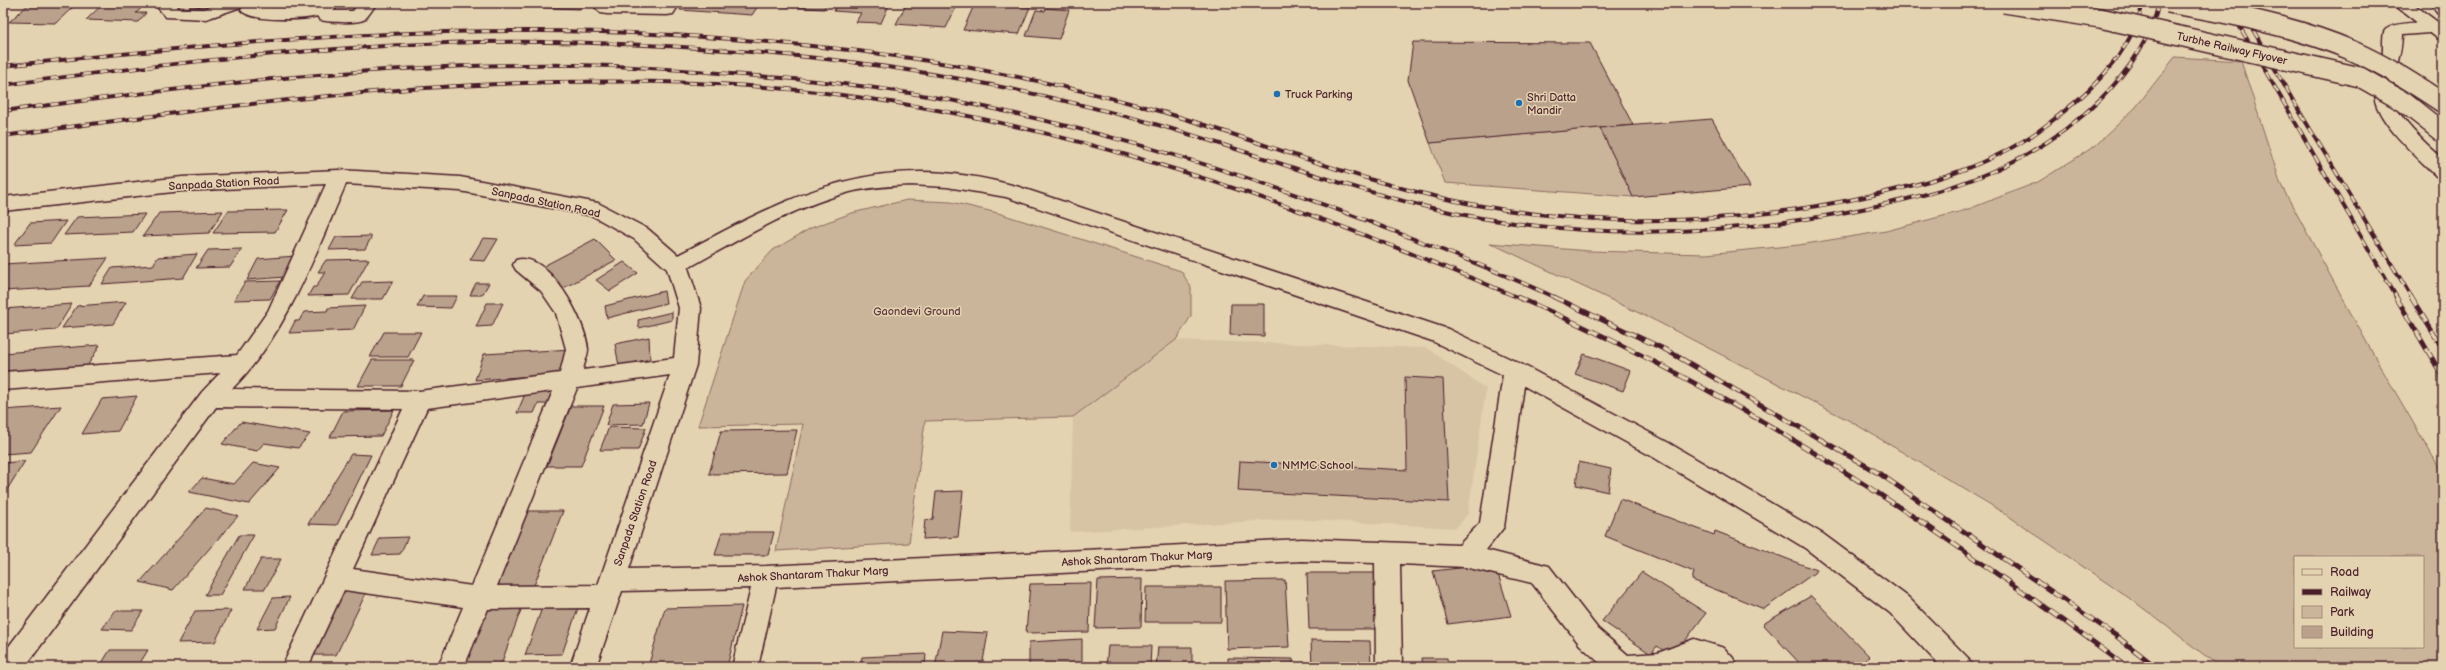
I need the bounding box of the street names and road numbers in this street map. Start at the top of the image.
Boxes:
street label: Turbhe Railway Flyover [2175,29,2289,68]
street label: Sanpada Station Road [168,174,280,193]
street label: Sanpada Station Road [490,185,601,220]
street label: Sanpada Station Road [611,459,660,568]
street label: Ashok Shantaram Thakur Marg [1061,548,1213,569]
street label: Ashok Shantaram Thakur Marg [737,564,889,585]

